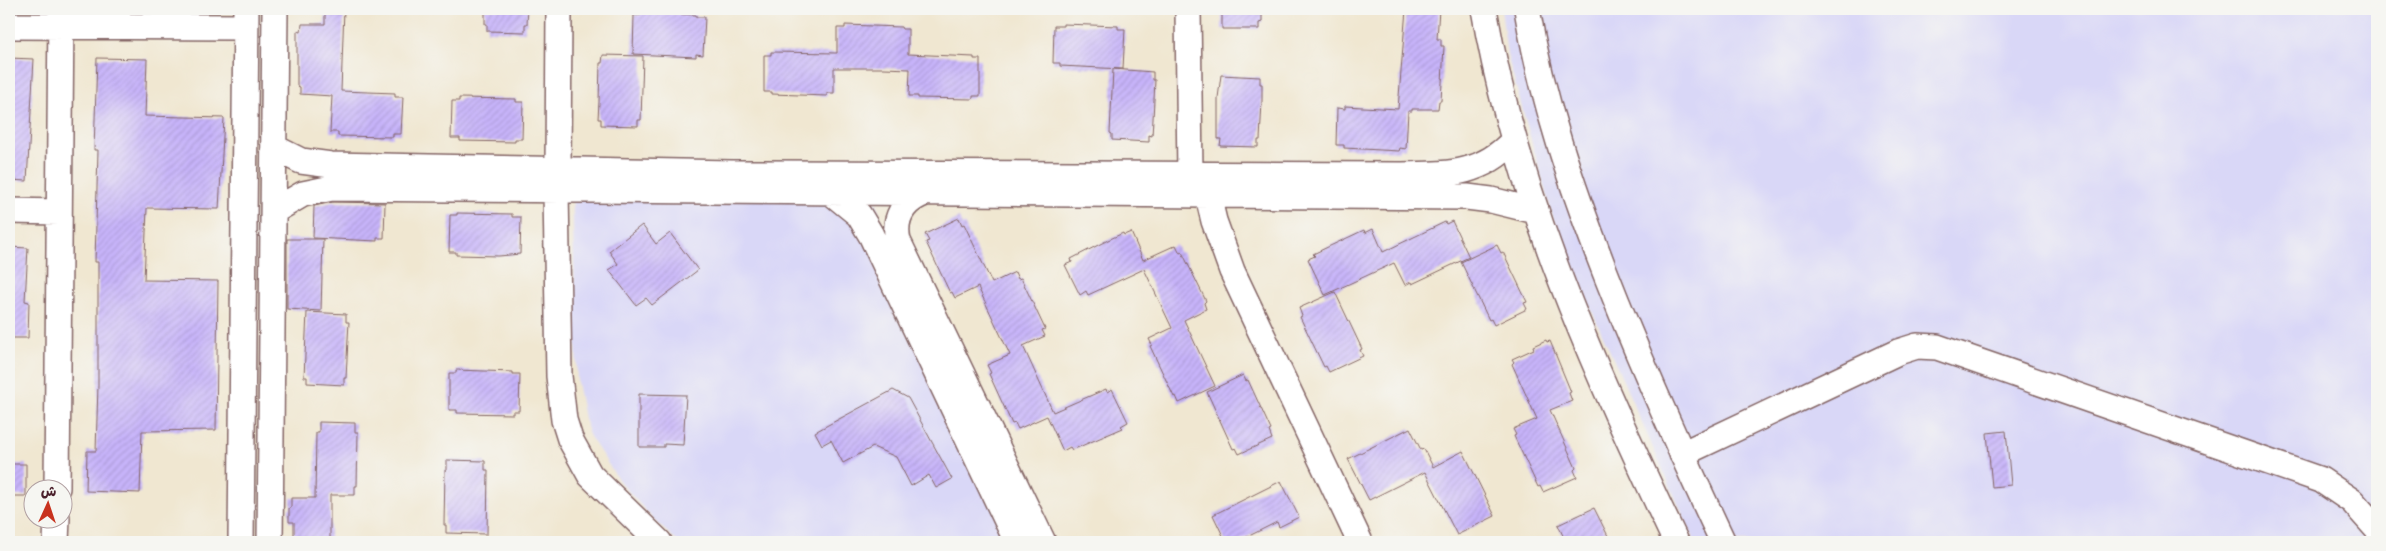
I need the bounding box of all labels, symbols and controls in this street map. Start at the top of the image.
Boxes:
north arrow [22,478,72,528]
text: ش [40,482,57,502]

